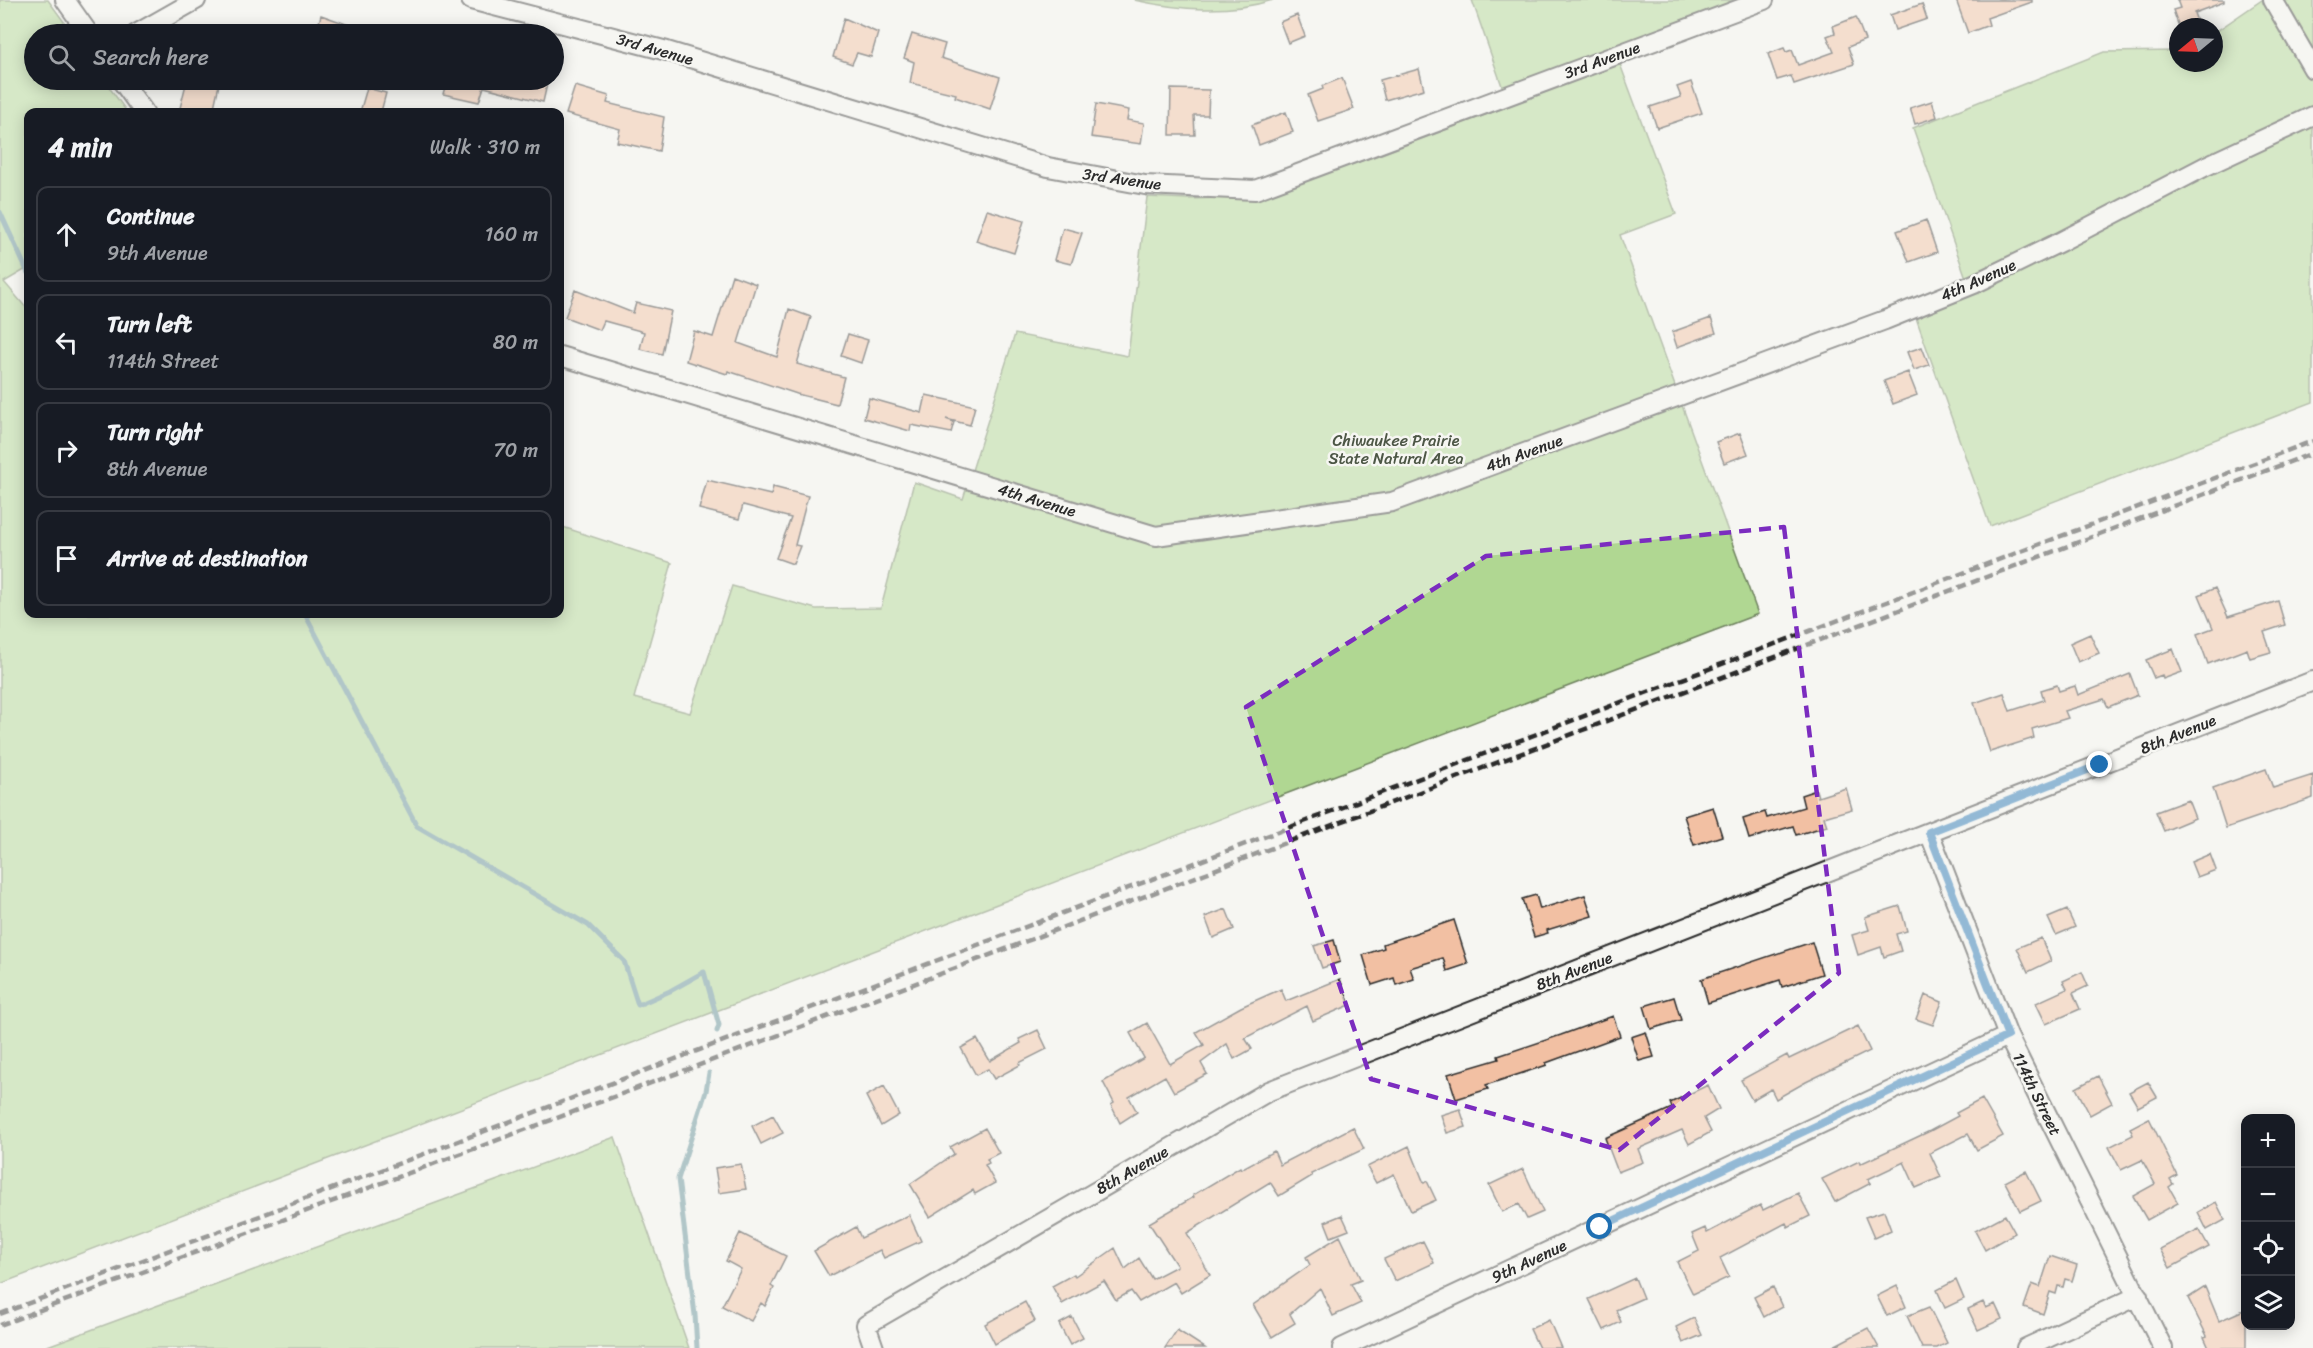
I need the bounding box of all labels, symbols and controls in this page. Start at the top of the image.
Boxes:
north arrow [2169,18,2223,72]
search box [24,24,564,90]
street label: 3rd Avenue [613,24,697,74]
street label: 3rd Avenue [1560,33,1644,87]
text: Search here [93,38,209,77]
icon: search [45,41,78,74]
text: 4 min [48,124,112,170]
text: Walk · 310 m [430,130,540,165]
street label: 3rd Avenue [1081,159,1163,199]
text: Continue [107,197,195,236]
text: 160 m [485,217,538,252]
icon: ahead [50,218,83,251]
text: 9th Avenue [107,236,208,271]
street label: 4th Avenue [1935,250,2021,310]
text: Turn left [107,305,192,344]
text: 80 m [493,325,538,360]
icon: left [50,326,83,359]
text: 114th Street [107,344,219,379]
text: Turn right [107,413,202,452]
street label: 4th Avenue [1481,425,1567,480]
park label: Chiwaukee Prairie State Natural Area [1329,426,1463,473]
text: 70 m [493,433,538,468]
icon: right [50,434,83,467]
text: 8th Avenue [107,452,207,487]
street label: 4th Avenue [994,474,1080,526]
text: Arrive at destination [107,539,308,578]
icon: arrive [50,542,83,575]
street label: 8th Avenue [2135,705,2221,762]
route end [2086,751,2112,777]
street label: 8th Avenue [1531,943,1617,999]
street label: 114th Street [2004,1047,2070,1141]
map controls [2241,1114,2295,1330]
button: + [2241,1114,2295,1168]
street label: 8th Avenue [1090,1137,1174,1203]
button: − [2241,1168,2295,1222]
route start [1586,1213,1612,1239]
button: locate [2241,1222,2295,1276]
street label: 9th Avenue [1486,1231,1572,1291]
button: layers [2241,1276,2295,1330]

